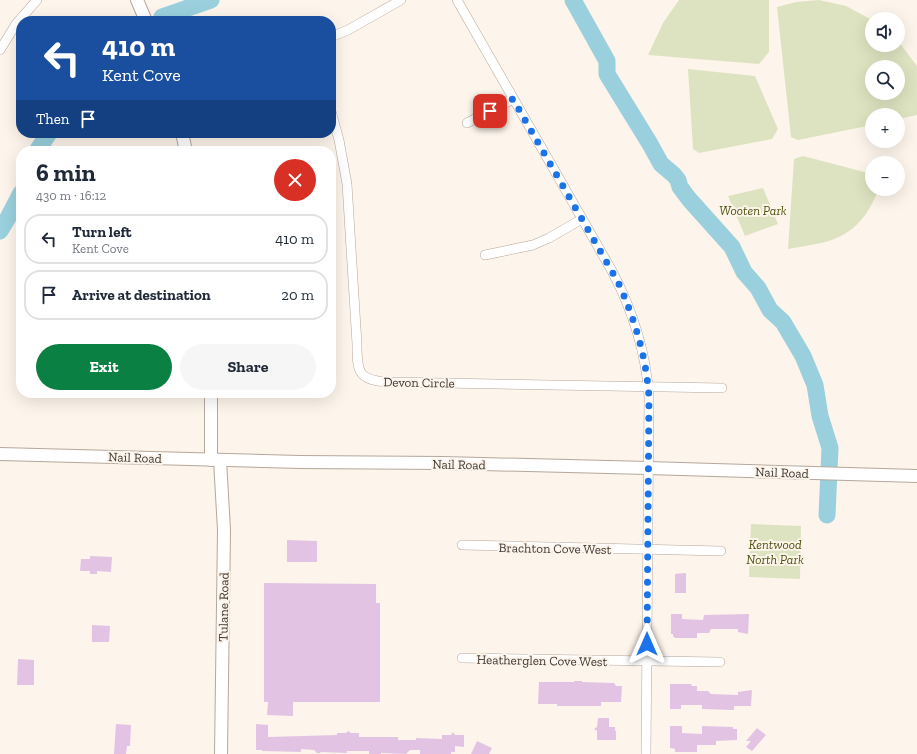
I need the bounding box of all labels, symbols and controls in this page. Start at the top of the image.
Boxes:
map controls [865,12,905,196]
button: sound [865,12,905,52]
text: 410 m [102,30,175,63]
icon: left [36,32,88,84]
button: search [865,60,905,100]
text: Kent Cove [102,64,181,86]
pin [473,94,507,128]
icon: arrive [479,100,501,122]
icon: arrive [77,108,99,130]
button: + [865,108,905,148]
text: Then [36,110,69,128]
button: − [865,156,905,196]
text: 6 min [36,158,96,187]
button: close [274,159,316,201]
text: 430 m · 16:12 [36,188,106,203]
park label: Wooten Park [719,203,787,218]
text: Turn left [72,223,132,241]
icon: left [38,228,60,250]
text: 410 m [275,230,314,248]
text: Kent Cove [72,241,129,256]
icon: arrive [38,284,60,306]
text: Arrive at destination [72,286,211,304]
text: 20 m [281,286,314,304]
button: Exit [36,344,172,390]
button: Share [180,344,316,390]
street label: Devon Circle [383,374,455,391]
street label: Nail Road [108,449,162,466]
street label: Nail Road [432,457,486,472]
street label: Nail Road [755,464,809,481]
park label: Kentwood North Park [746,537,804,567]
street label: Brachton Cove West [498,540,612,557]
street label: Tulane Road [215,572,232,642]
position arrow [626,623,668,665]
street label: Heatherglen Cove West [477,652,608,669]

